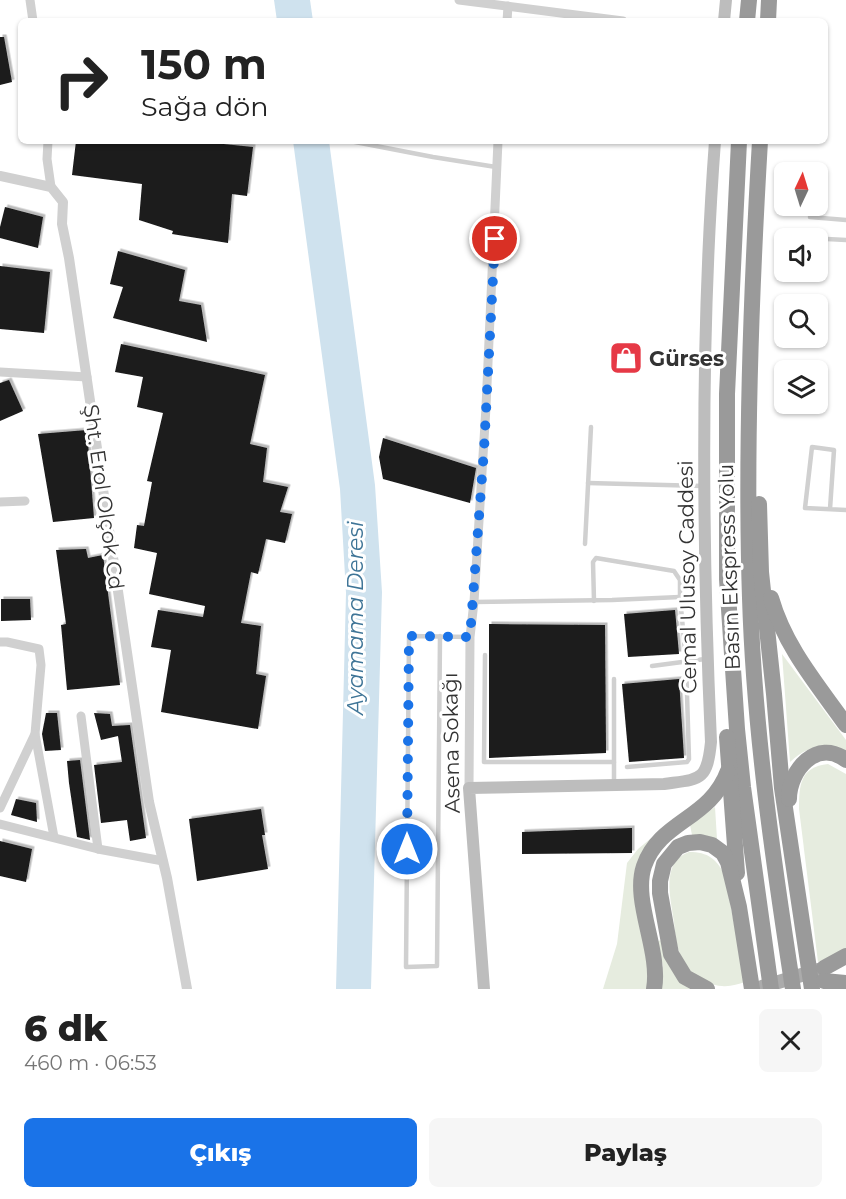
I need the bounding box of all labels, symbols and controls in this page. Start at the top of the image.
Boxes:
text: 150 m [141,38,267,90]
icon: right [42,42,120,120]
text: Sağa dön [141,90,269,123]
north arrow [774,162,828,216]
map controls [774,162,828,414]
pin [469,213,520,264]
icon: arrive [478,222,511,255]
button: sound [774,228,828,282]
button: search [774,294,828,348]
shop icon: Gürses [608,340,644,376]
place label: Gürses [649,346,724,371]
button: layers [774,360,828,414]
street label: Şht. Erol Olçok Cd [79,403,129,591]
street label: Cemal Ulusoy Caddesi [672,460,702,694]
street label: Basın Ekspress Yolu [713,463,745,671]
water label: Ayamama Deresi [342,521,369,717]
street label: Asena Sokağı [437,672,465,814]
position arrow [375,817,439,881]
text: 6 dk [24,1006,107,1050]
button: close [759,1009,822,1072]
text: 460 m · 06:53 [24,1051,157,1075]
button: Çıkış [24,1118,417,1187]
button: Paylaş [429,1118,822,1187]

